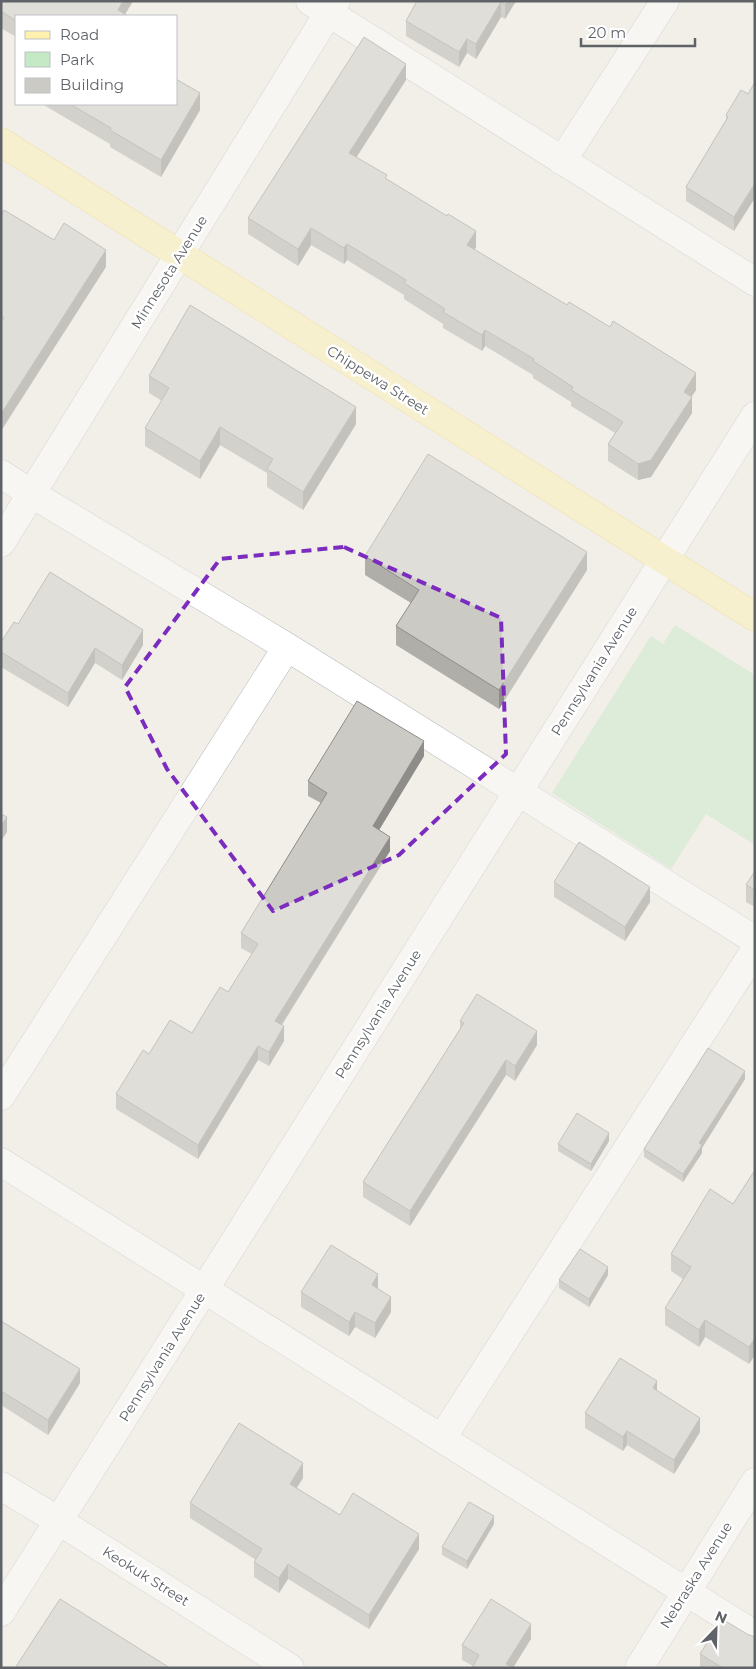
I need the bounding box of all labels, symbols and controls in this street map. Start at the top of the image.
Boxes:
legend [15,15,178,105]
scale bar [581,15,695,47]
text: 20 m [588,23,626,42]
text: Road [60,25,99,44]
text: Park [60,50,94,69]
text: Building [60,75,124,94]
street label: Minnesota Avenue [127,212,211,332]
street label: Chippewa Street [324,341,433,419]
street label: Pennsylvania Avenue [547,603,641,739]
street label: Pennsylvania Avenue [331,946,425,1082]
street label: Pennsylvania Avenue [115,1289,209,1425]
street label: Nebraska Avenue [656,1519,736,1631]
street label: Keokuk Street [99,1542,193,1610]
north arrow [691,1604,741,1654]

